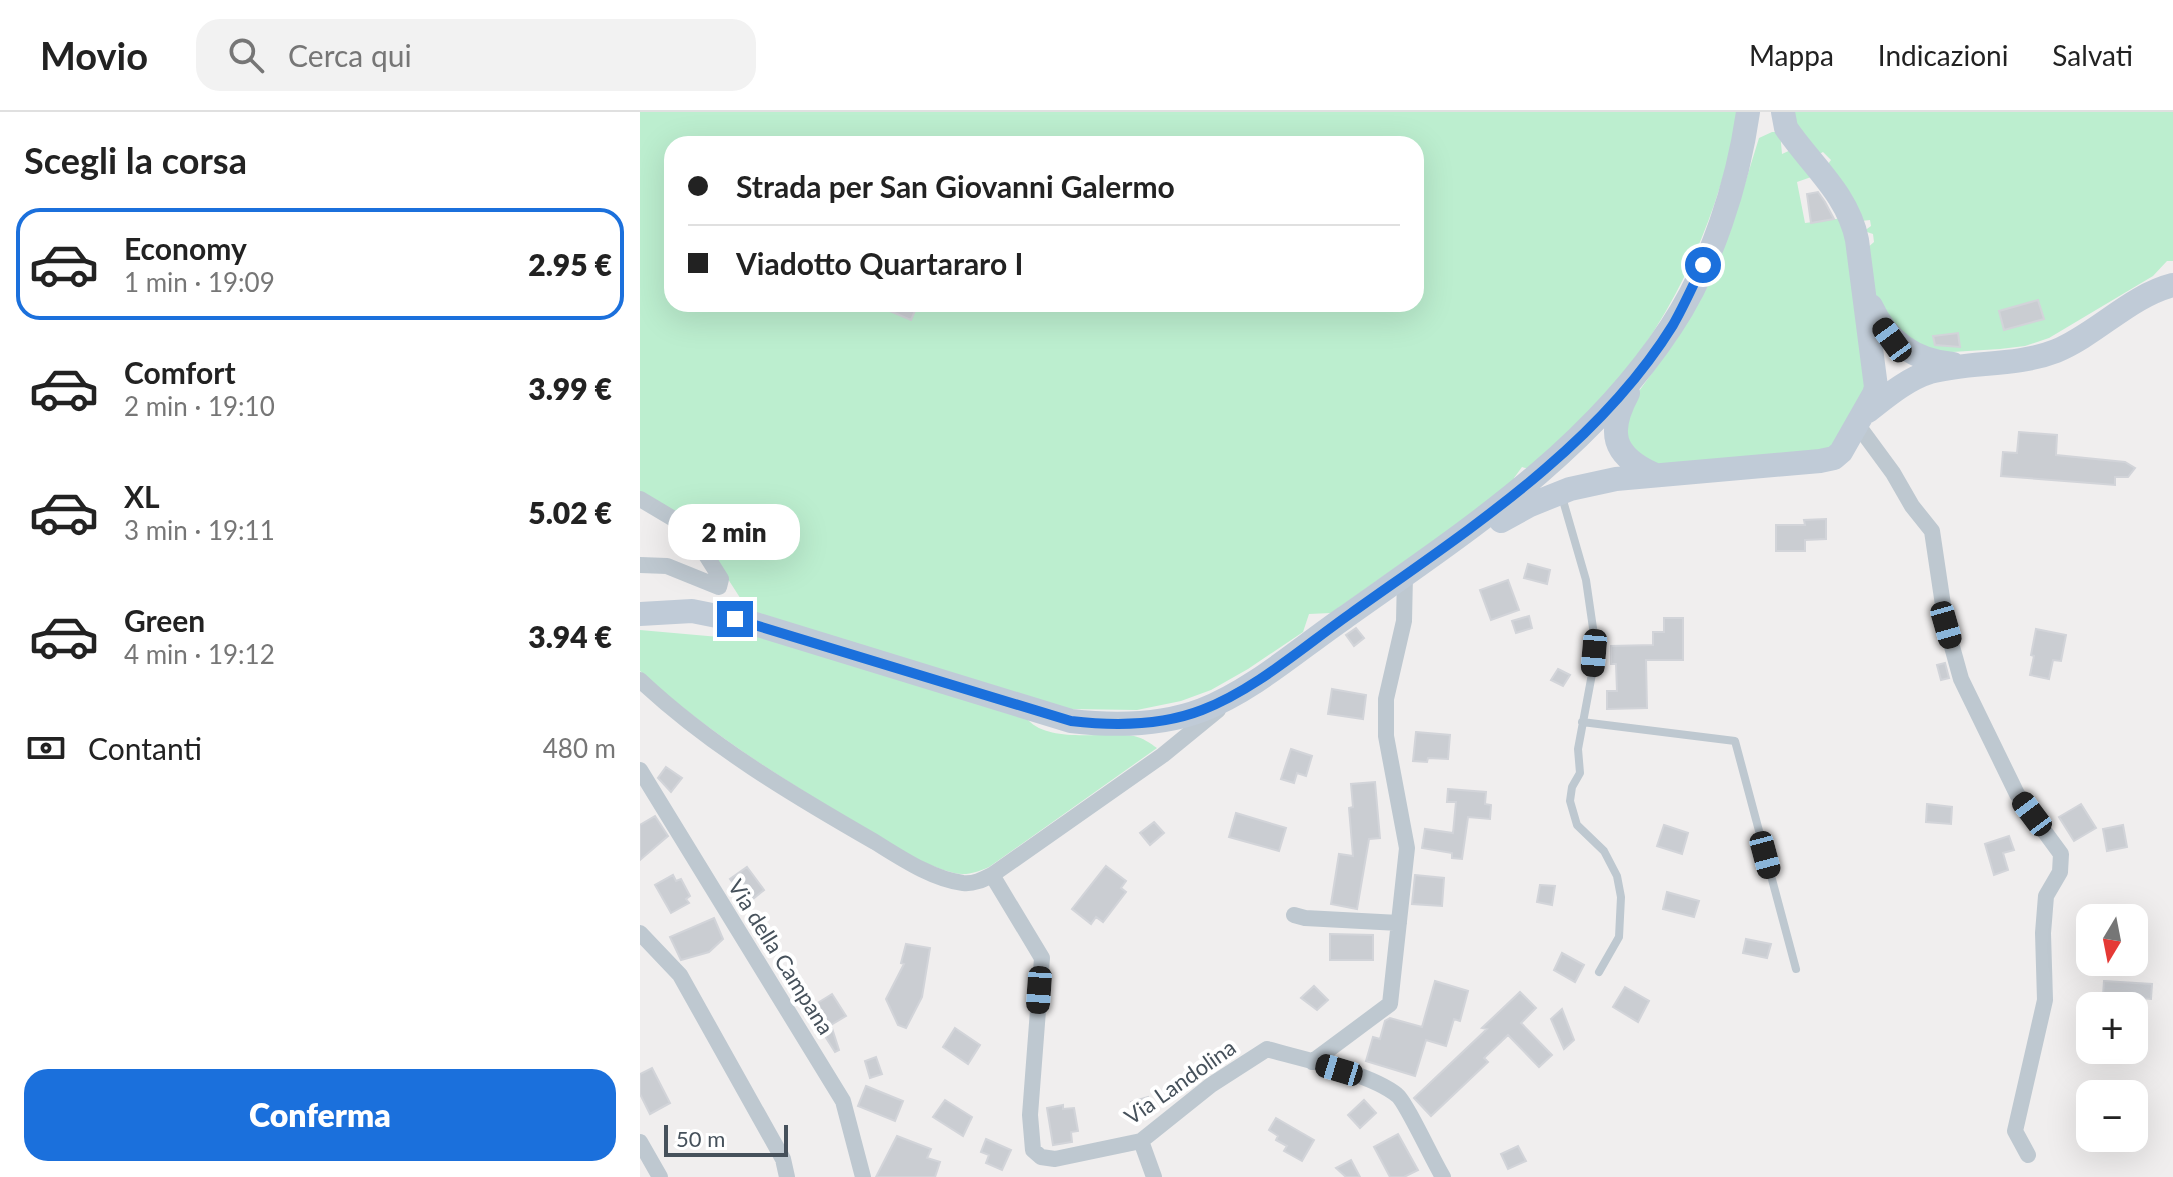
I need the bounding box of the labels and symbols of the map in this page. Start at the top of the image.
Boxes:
route start [1685,247,1721,283]
car [1868,314,1916,366]
callout: 2 min [669,503,801,559]
car [1928,599,1964,651]
route end [717,601,753,637]
car [1580,628,1608,678]
car [2008,788,2056,840]
car [1747,829,1783,881]
street label: Via della Campana [723,874,840,1039]
north arrow [2076,904,2148,976]
car [1025,965,1053,1015]
street label: Via Landolina [1119,1033,1241,1130]
car [1313,1052,1365,1088]
scale bar [664,1121,788,1157]

